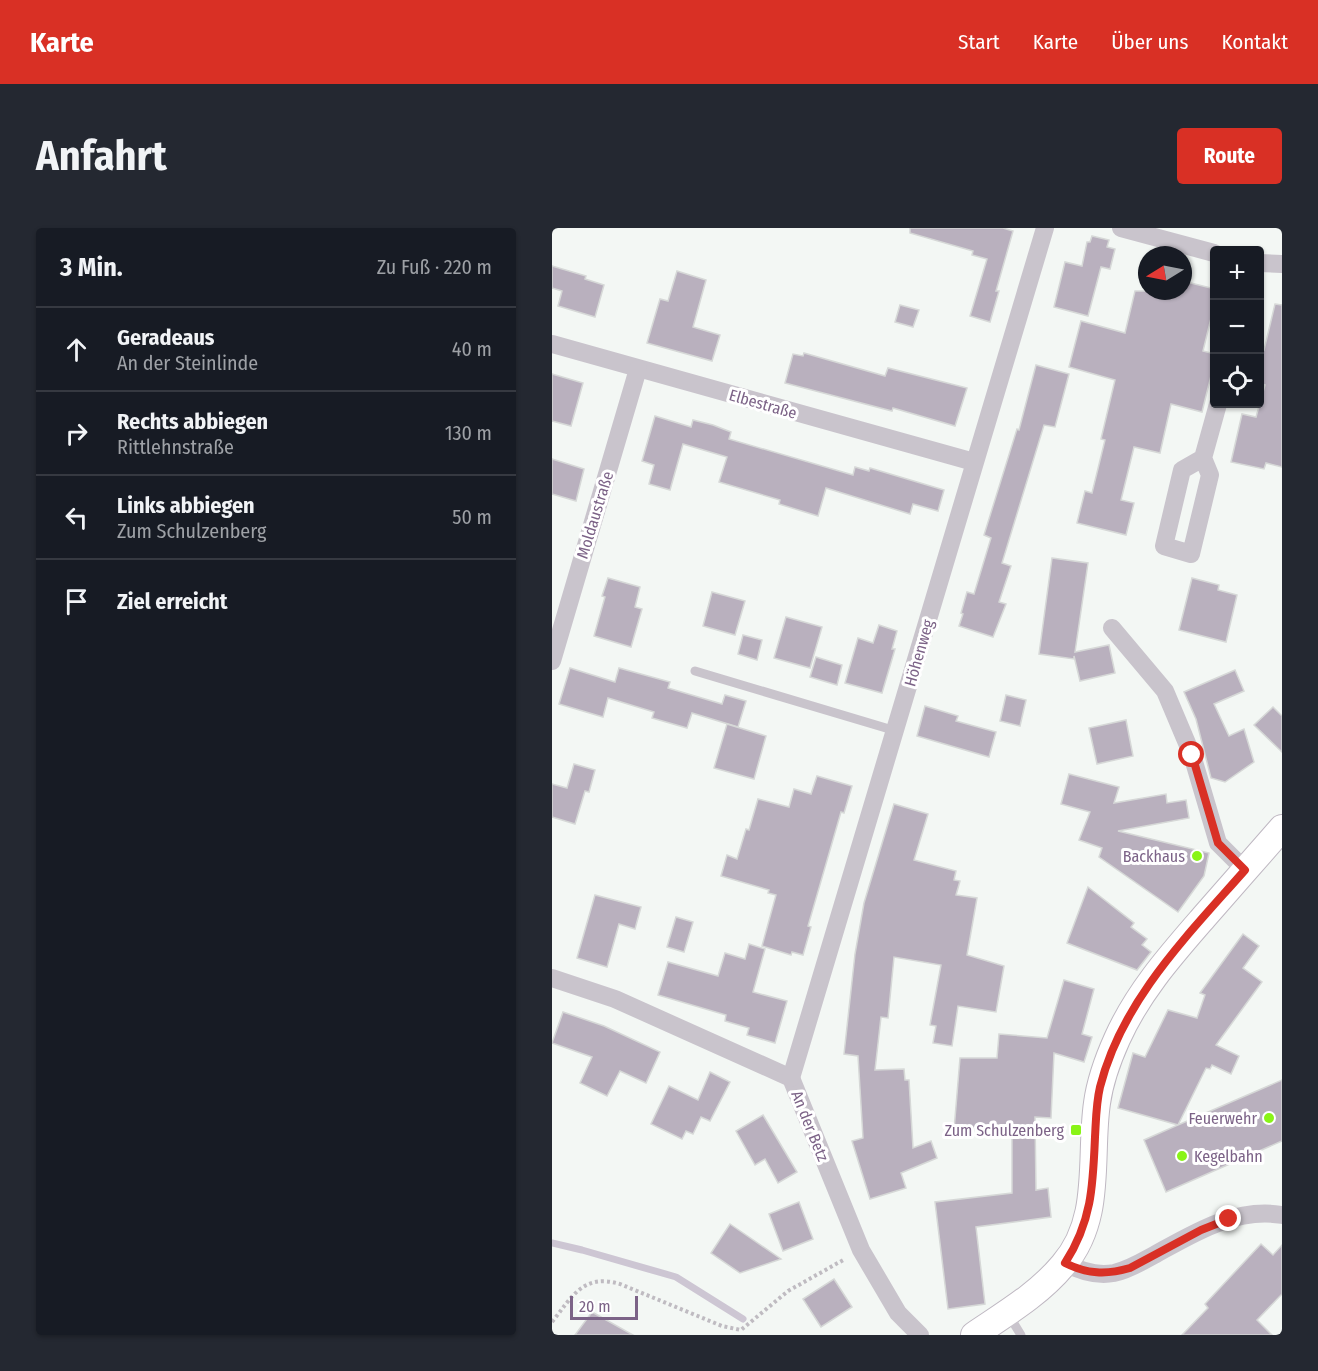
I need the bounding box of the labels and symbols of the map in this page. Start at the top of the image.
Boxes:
north arrow [1138,246,1192,300]
street label: Elbestraße [727,385,799,423]
street label: Moldaustraße [573,469,617,561]
street label: Höhenweg [900,617,938,689]
route start [1178,741,1204,767]
place label: Backhaus [1123,847,1185,866]
marker: Backhaus [1190,849,1204,863]
street label: An der Betz [787,1088,833,1164]
place label: Feuerwehr [1188,1109,1257,1128]
marker: Feuerwehr [1262,1111,1276,1125]
place label: Zum Schulzenberg [945,1121,1064,1140]
marker: Zum Schulzenberg [1069,1123,1083,1137]
place label: Kegelbahn [1194,1147,1263,1166]
marker: Kegelbahn [1175,1149,1189,1163]
route end [1215,1205,1241,1231]
scale bar [570,1293,638,1320]

